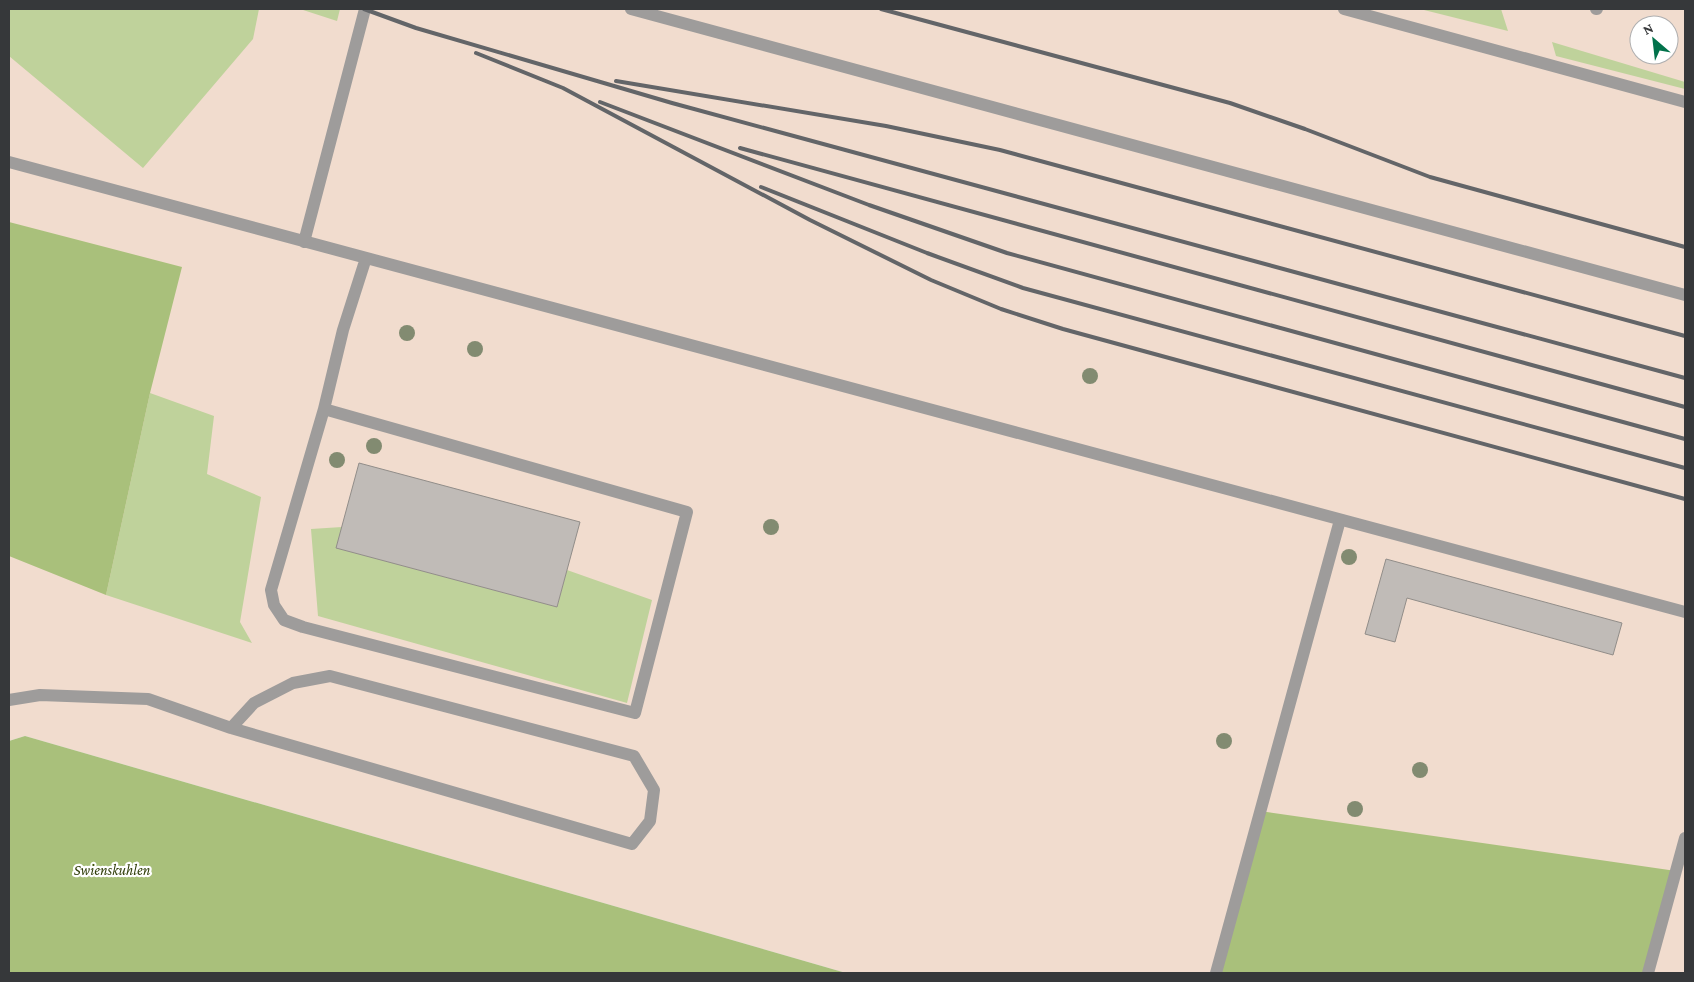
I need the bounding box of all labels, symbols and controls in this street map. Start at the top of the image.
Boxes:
north arrow [1629,15,1679,65]
text: N [1640,19,1656,38]
park label: Swienskuhlen [74,862,151,878]

